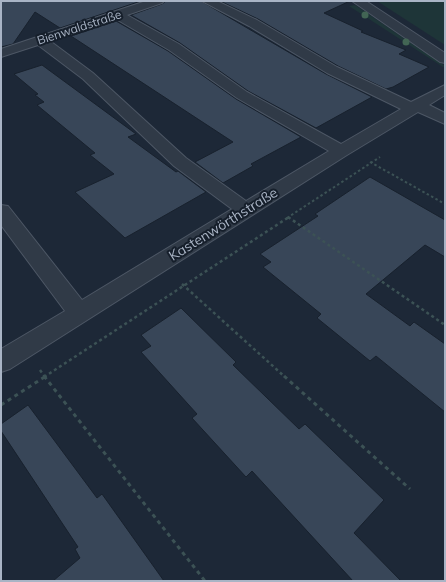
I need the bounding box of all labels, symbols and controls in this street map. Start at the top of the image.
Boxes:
street label: Bienwaldstraße [35,6,123,48]
street label: Kastenwörthstraße [165,183,281,265]

